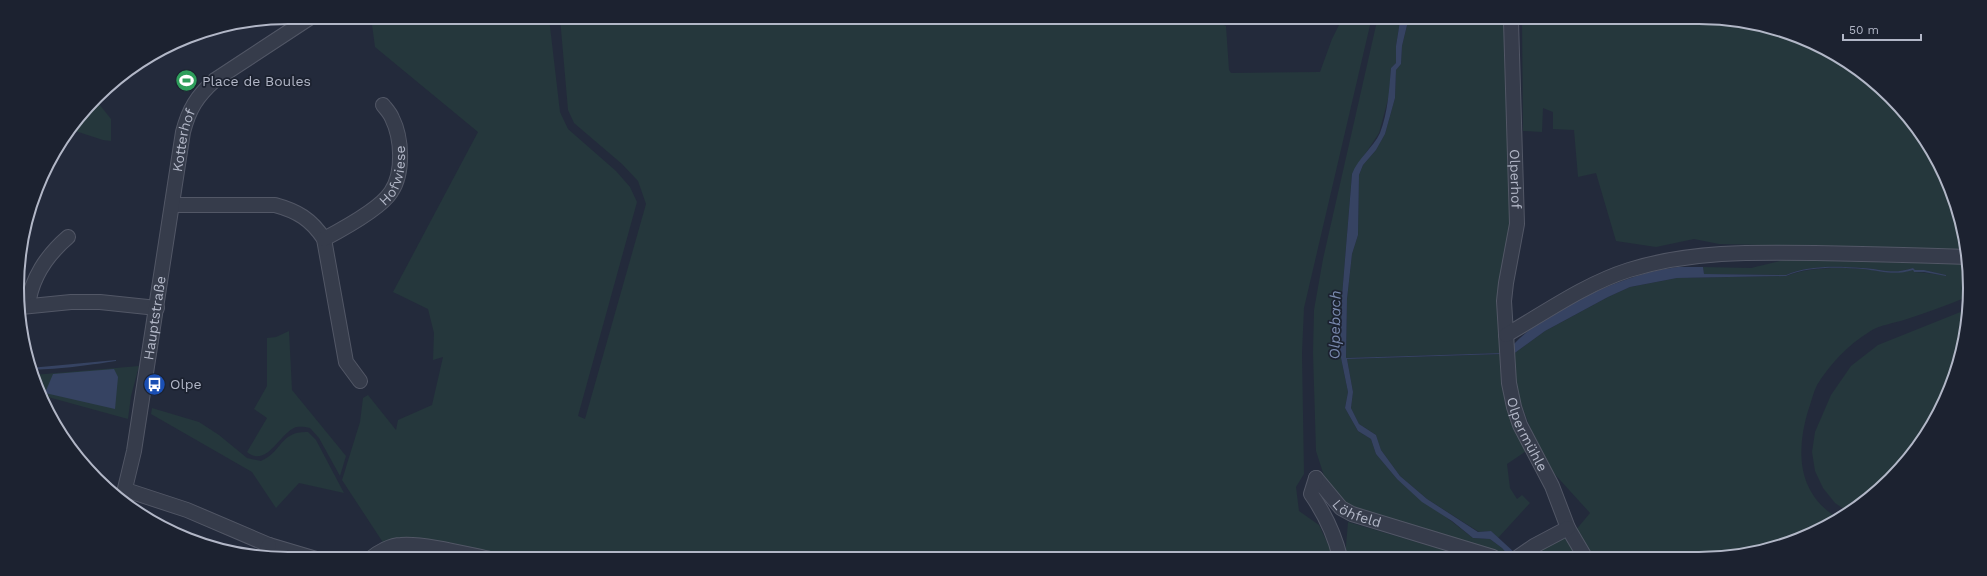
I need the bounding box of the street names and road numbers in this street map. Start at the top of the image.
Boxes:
street label: Kotterhof [169,106,199,173]
street label: Hofwiese [376,145,408,209]
street label: Olperhof [1507,149,1525,210]
street label: Hauptstraße [140,275,169,361]
street label: Olpermühle [1504,396,1551,474]
street label: Löhfeld [1329,496,1383,530]

